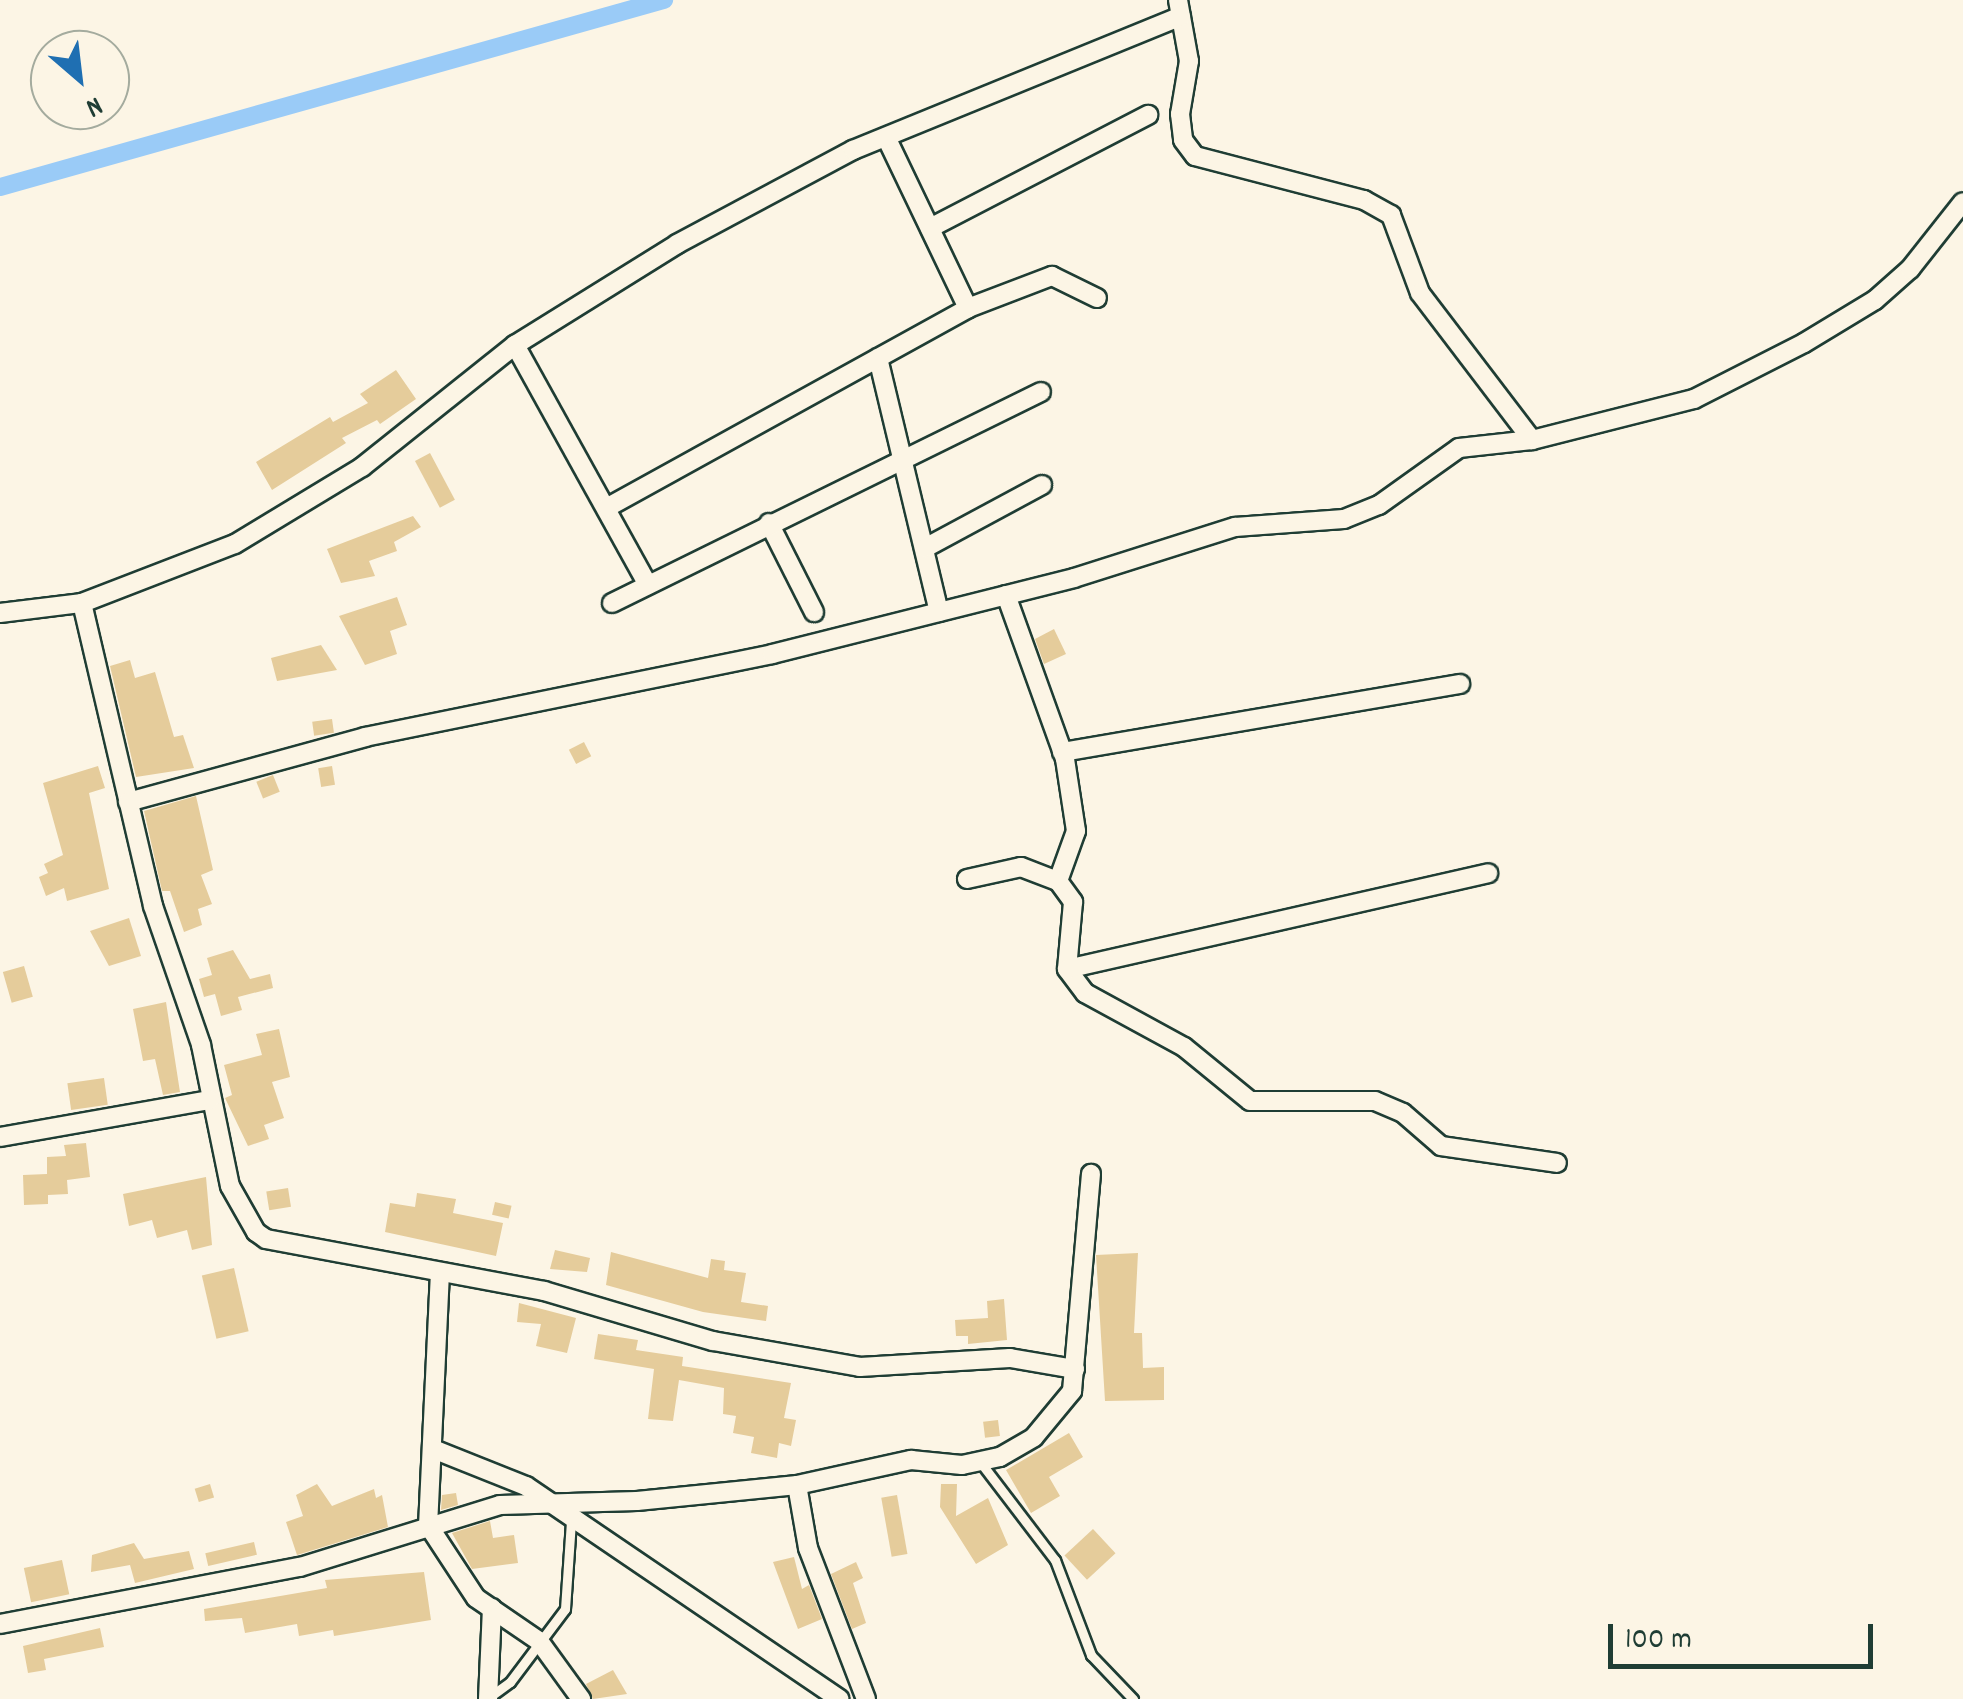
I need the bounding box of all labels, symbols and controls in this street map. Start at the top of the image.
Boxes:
north arrow [30,30,130,130]
text: N [78,84,109,126]
scale bar [1613,1604,1878,1666]
text: 100 m [1625,1620,1692,1663]

